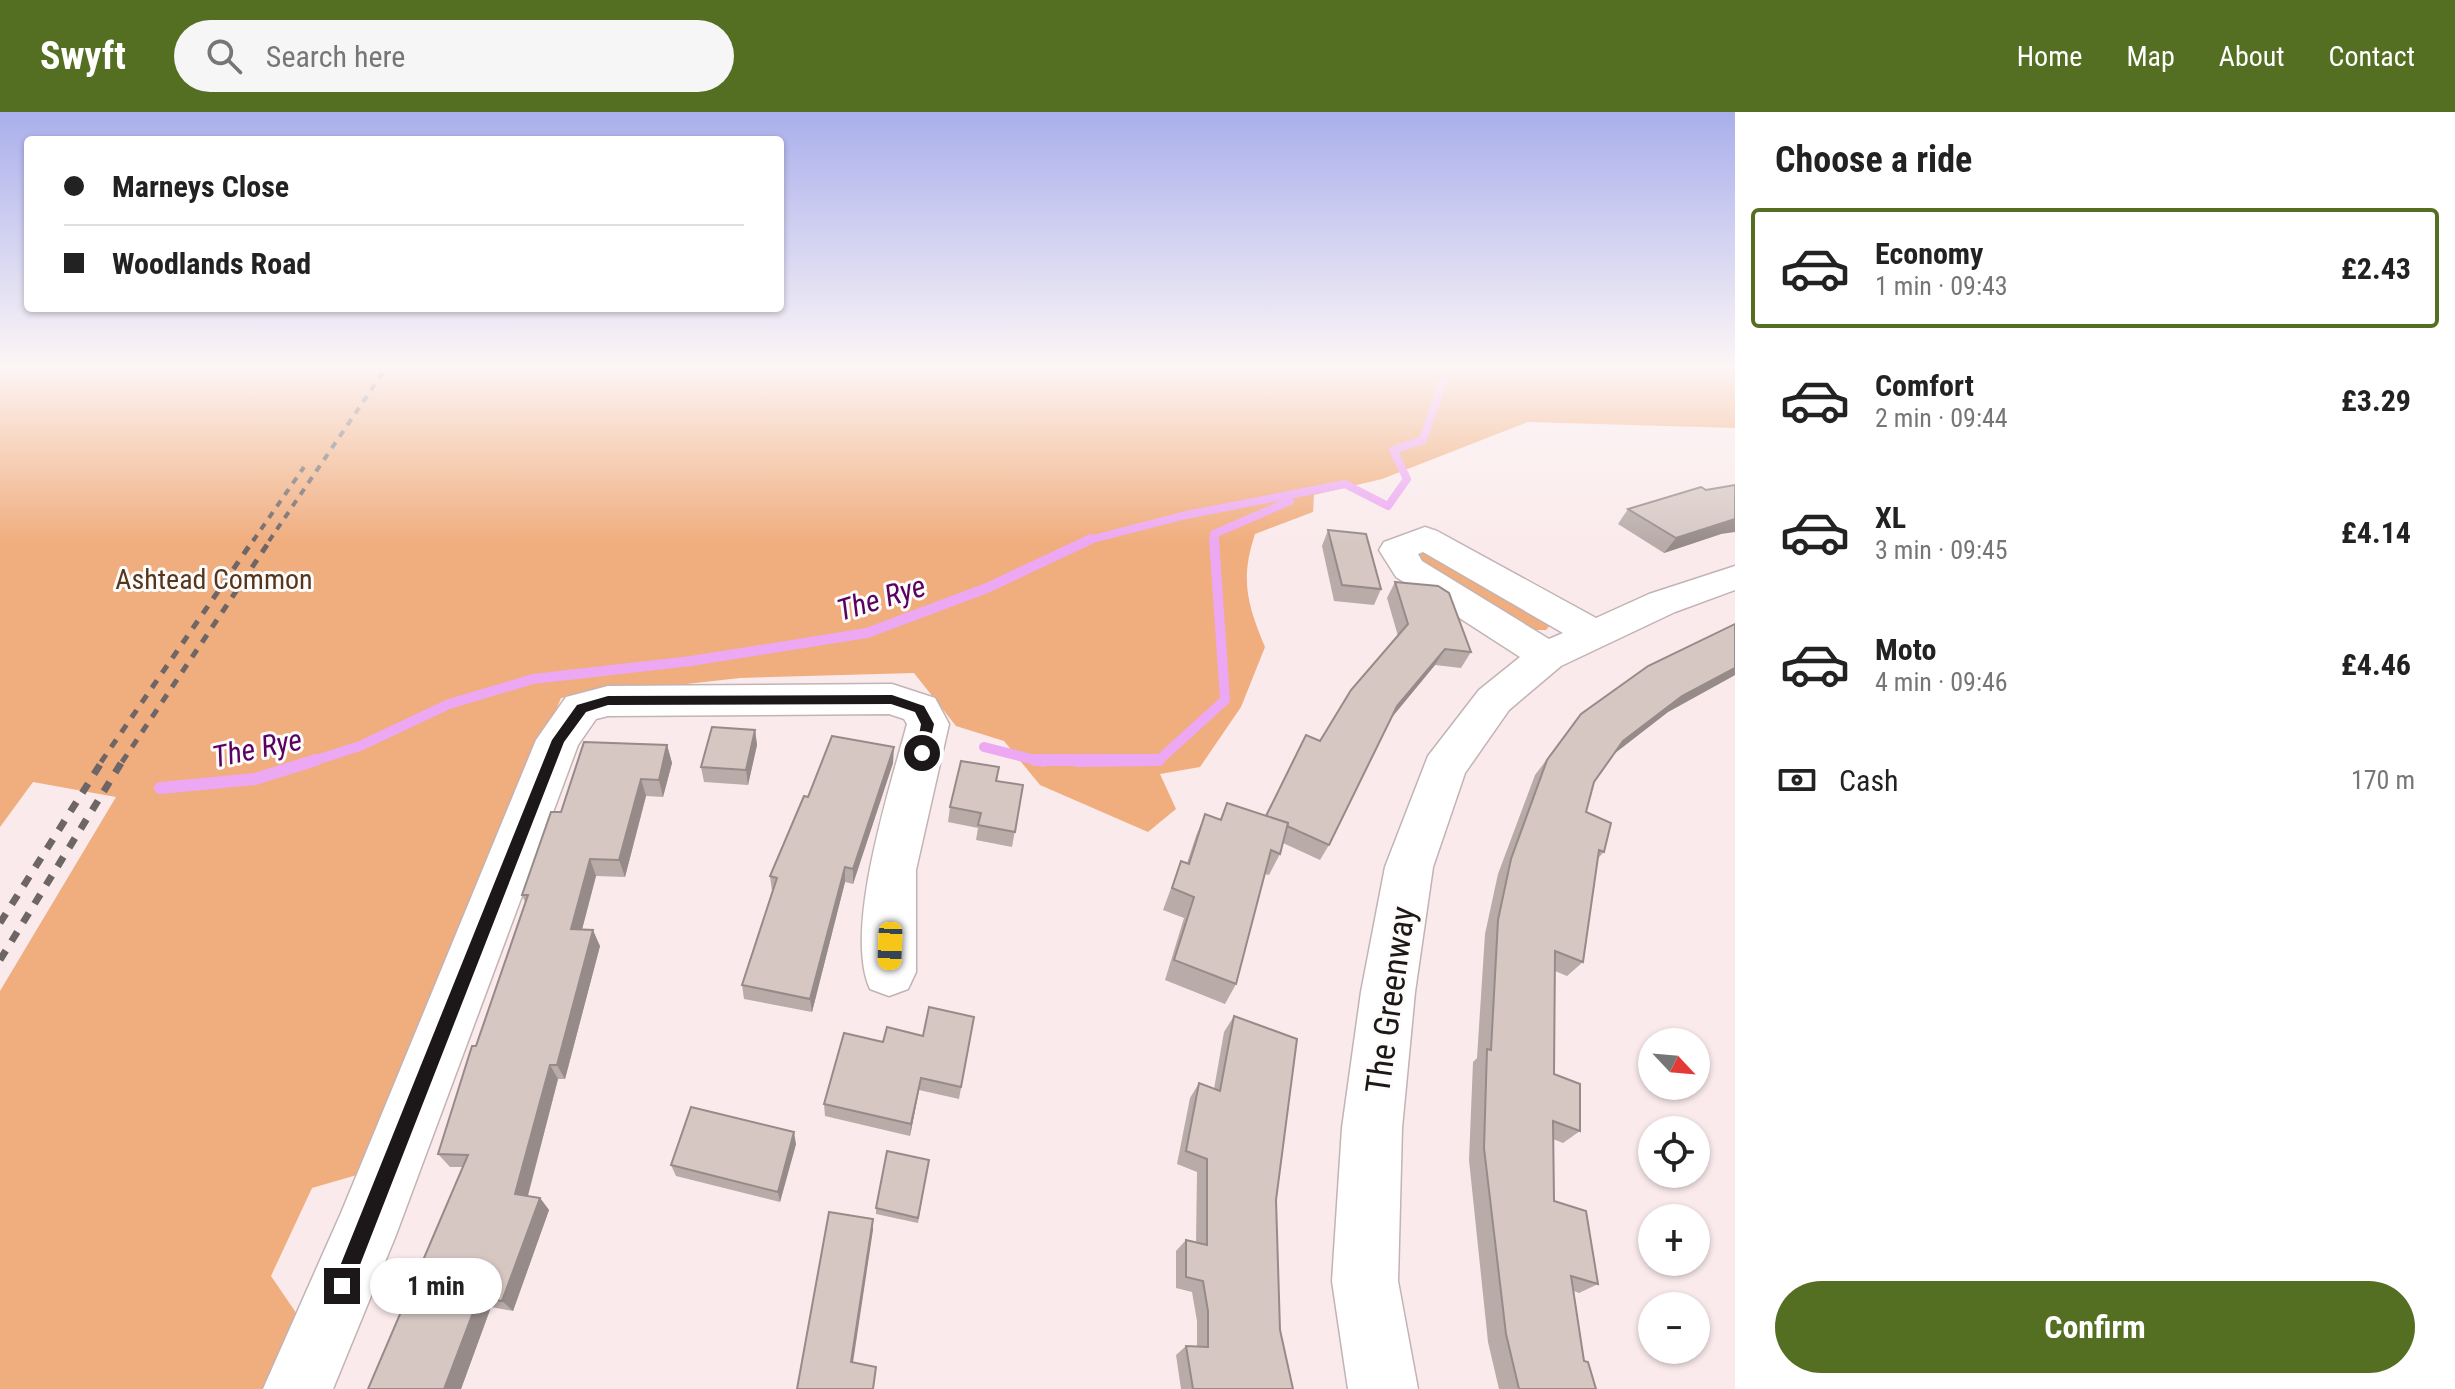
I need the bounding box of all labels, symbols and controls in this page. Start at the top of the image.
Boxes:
search box [174,20,734,92]
text: Swyft [40,34,126,78]
icon: search [202,34,246,78]
text: Search here [266,39,405,74]
text: Home [2017,40,2082,73]
text: Map [2126,40,2175,73]
text: About [2219,40,2285,73]
text: Contact [2329,40,2415,73]
text: Choose a ride [1775,139,1972,181]
text: Marneys Close [112,169,289,204]
icon: car [1779,232,1851,304]
text: Economy [1875,236,1983,271]
text: Woodlands Road [112,246,311,281]
text: £2.43 [2341,251,2411,286]
text: 1 min · 09:43 [1875,271,2008,301]
icon: car [1779,364,1851,436]
text: Comfort [1875,368,1974,403]
text: £3.29 [2341,383,2411,418]
text: 2 min · 09:44 [1875,403,2008,433]
icon: car [1779,496,1851,568]
text: XL [1875,500,1906,535]
text: £4.14 [2341,515,2411,550]
text: 3 min · 09:45 [1875,535,2008,565]
park label: Ashtead Common [115,563,313,596]
water label: The Rye [833,568,929,628]
icon: car [1779,628,1851,700]
text: Moto [1875,632,1936,667]
text: £4.46 [2341,647,2411,682]
text: 4 min · 09:46 [1875,667,2008,697]
water label: The Rye [209,721,305,775]
route start [904,735,940,771]
icon: cash [1775,758,1819,802]
text: Cash [1839,763,1899,798]
text: 170 m [2351,765,2415,795]
street label: The Greenway [1357,904,1423,1096]
car [877,922,903,970]
north arrow [1638,1028,1710,1100]
map controls [1638,1028,1710,1364]
button: locate [1638,1116,1710,1188]
button: + [1638,1204,1710,1276]
callout: 1 min [370,1258,502,1314]
route end [324,1268,360,1304]
text: 1 min [407,1271,465,1301]
button: Confirm [1775,1281,2415,1373]
button: − [1638,1292,1710,1364]

